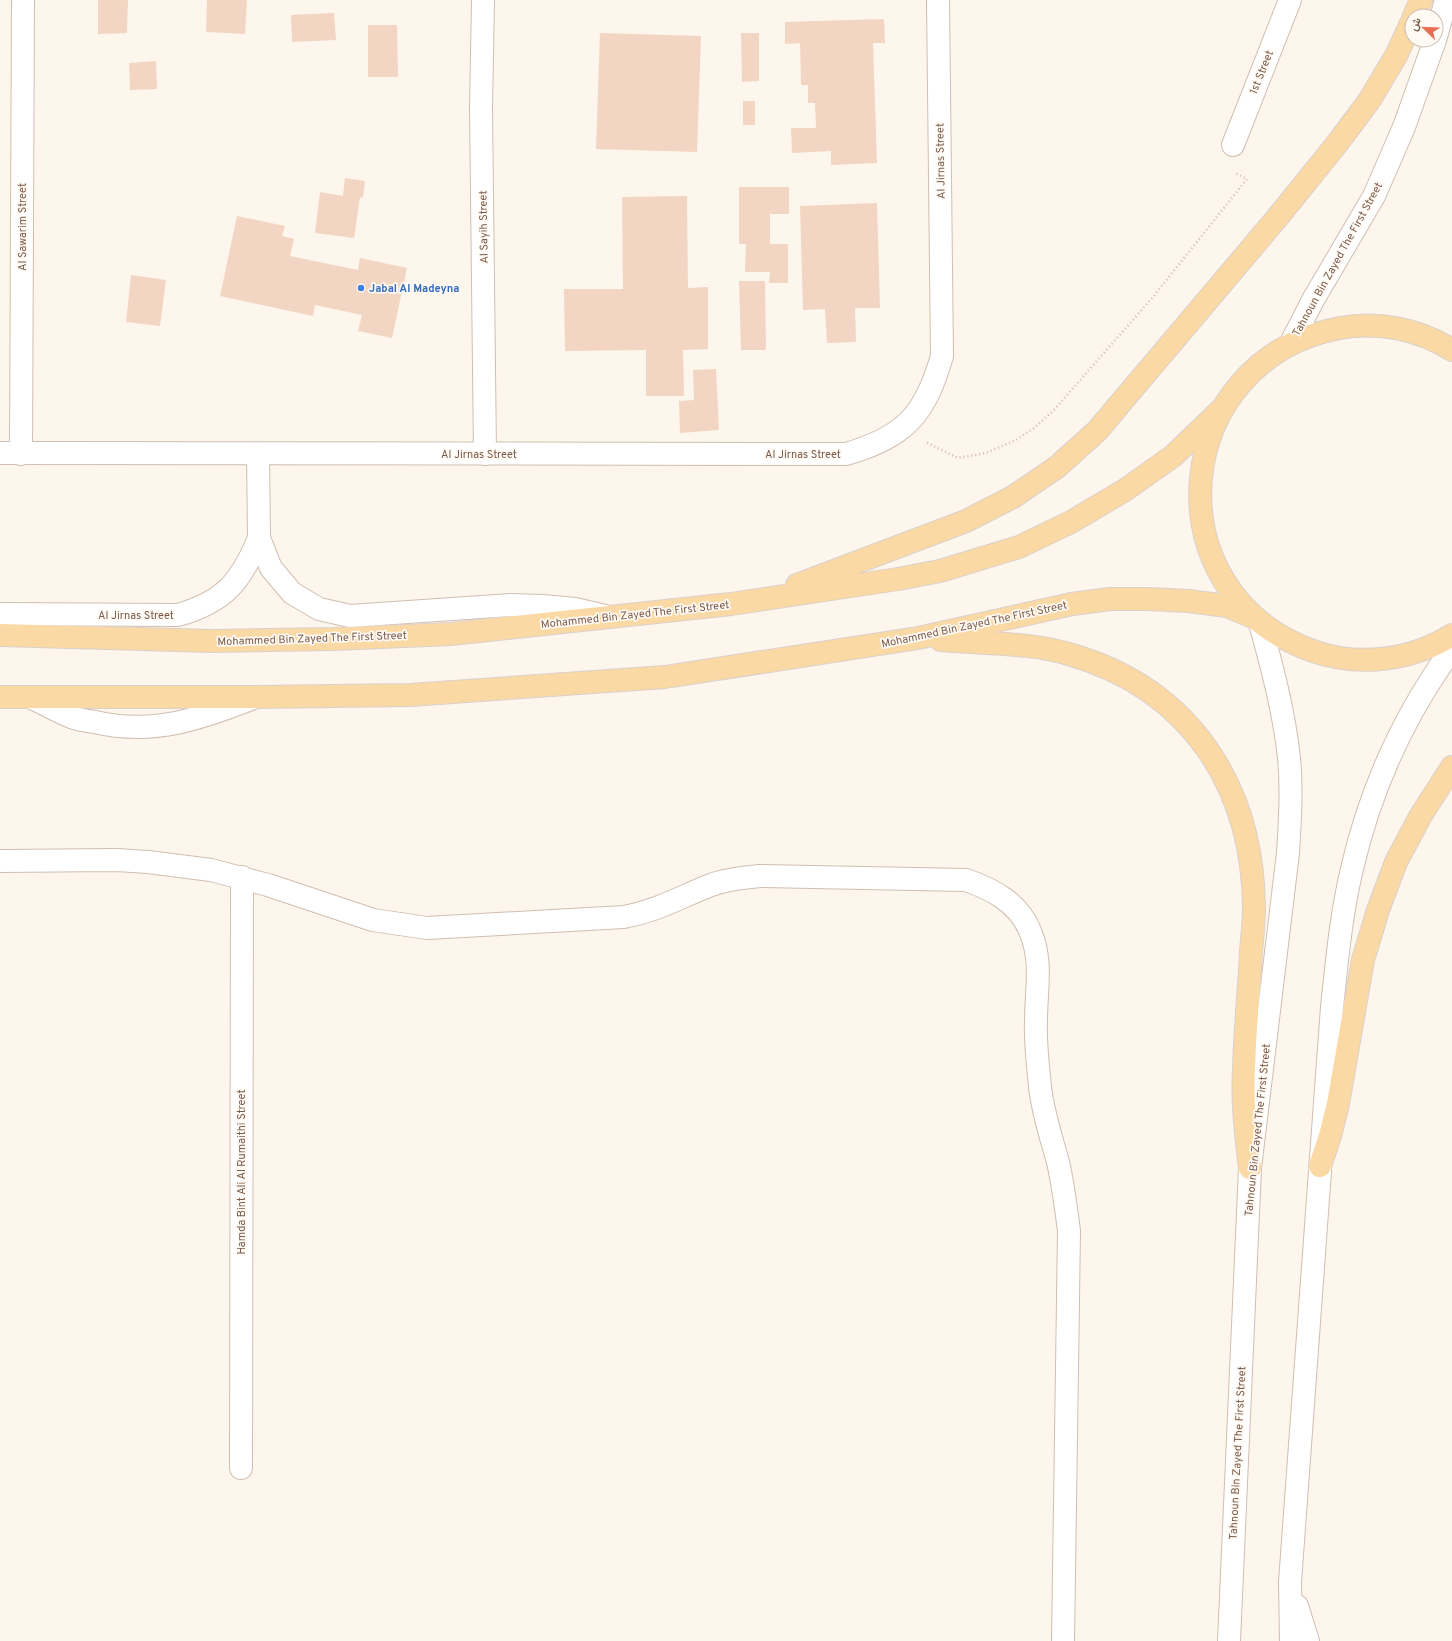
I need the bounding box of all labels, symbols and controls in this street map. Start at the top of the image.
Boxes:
north arrow [1404,8,1444,48]
text: ش [1407,16,1425,33]
street label: 1st Street [1247,48,1277,96]
street label: Al Jirnas Street [933,123,949,199]
street label: Tahnoun Bin Zayed The First Street [1290,180,1386,339]
street label: Al Sawarim Street [16,183,30,271]
street label: Al Sayih Street [476,190,492,264]
place label: Jabal Al Madeyna [369,282,459,296]
marker: Jabal Al Madeyna [356,283,366,293]
street label: Al Jirnas Street [441,448,517,462]
street label: Al Jirnas Street [765,448,841,462]
street label: Mohammed Bin Zayed The First Street [540,598,730,632]
street label: Mohammed Bin Zayed The First Street [880,598,1068,652]
street label: Al Jirnas Street [98,609,174,623]
street label: Mohammed Bin Zayed The First Street [217,629,407,649]
street label: Tahnoun Bin Zayed The First Street [1242,1043,1274,1217]
street label: Hamda Bint Ali Al Rumaithi Street [235,1089,249,1255]
street label: Tahnoun Bin Zayed The First Street [1226,1366,1250,1540]

